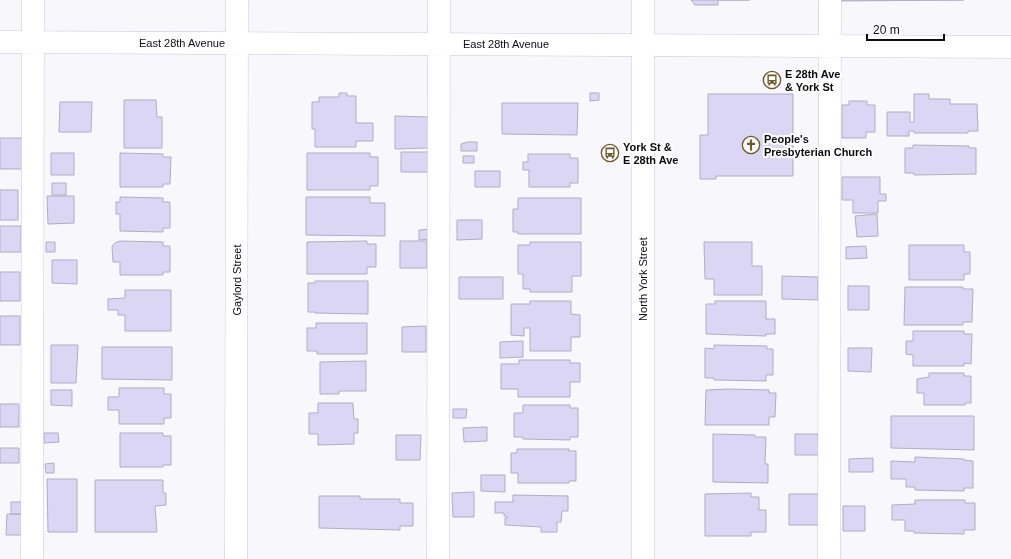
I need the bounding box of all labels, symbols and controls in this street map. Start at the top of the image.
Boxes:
scale bar [867,16,944,42]
text: 20 m [873,23,900,37]
street label: East 28th Avenue [139,37,225,49]
street label: East 28th Avenue [463,38,549,50]
place label: E 28th Ave & York St [785,68,840,93]
bus stop icon: E 28th Ave & York St [762,70,782,90]
place label: People's Presbyterian Church [764,133,872,158]
church icon: People's Presbyterian Church [741,135,761,155]
place label: York St & E 28th Ave [623,141,678,166]
bus stop icon: York St & E 28th Ave [600,143,620,163]
street label: North York Street [637,237,649,321]
street label: Gaylord Street [231,245,243,315]

